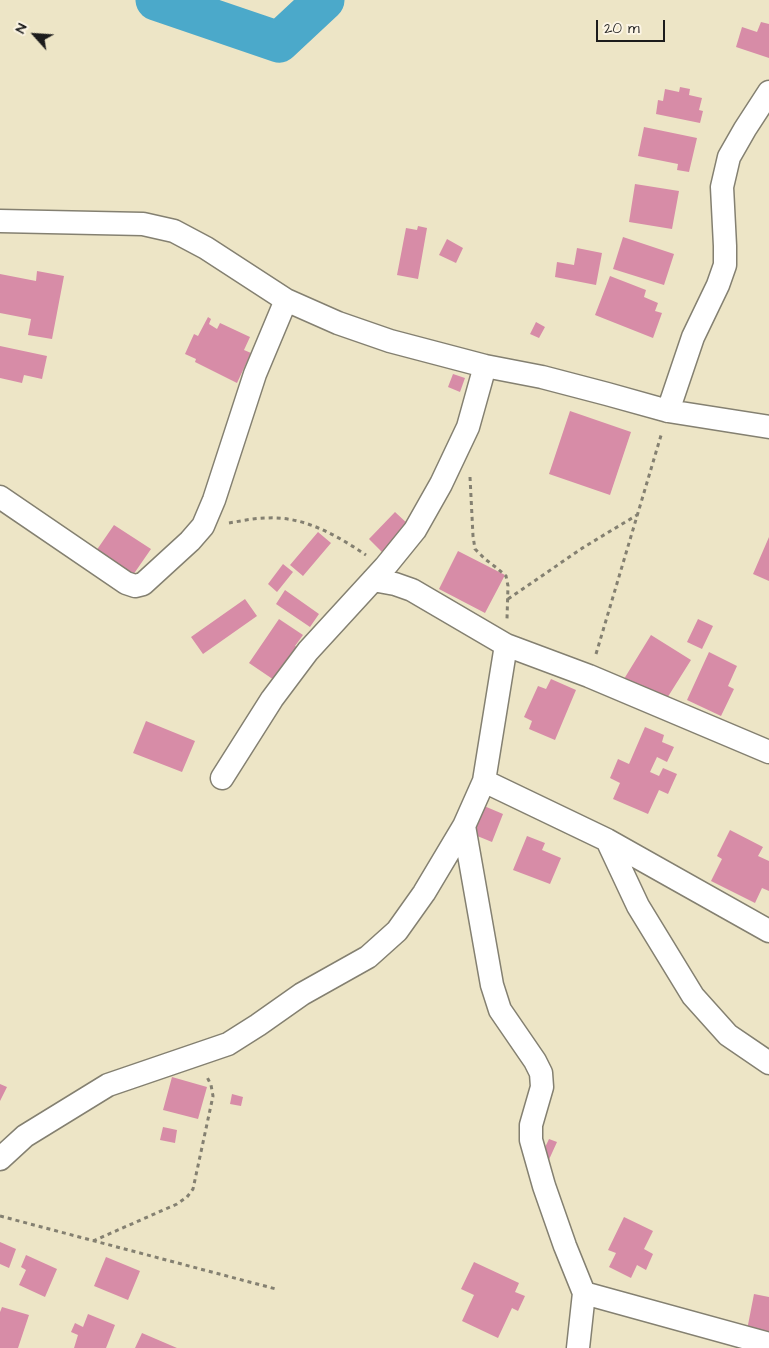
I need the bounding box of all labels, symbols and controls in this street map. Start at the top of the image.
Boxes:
north arrow [10,10,60,60]
scale bar [599,10,668,42]
text: 20 m [604,18,640,39]
text: N [11,20,32,37]

